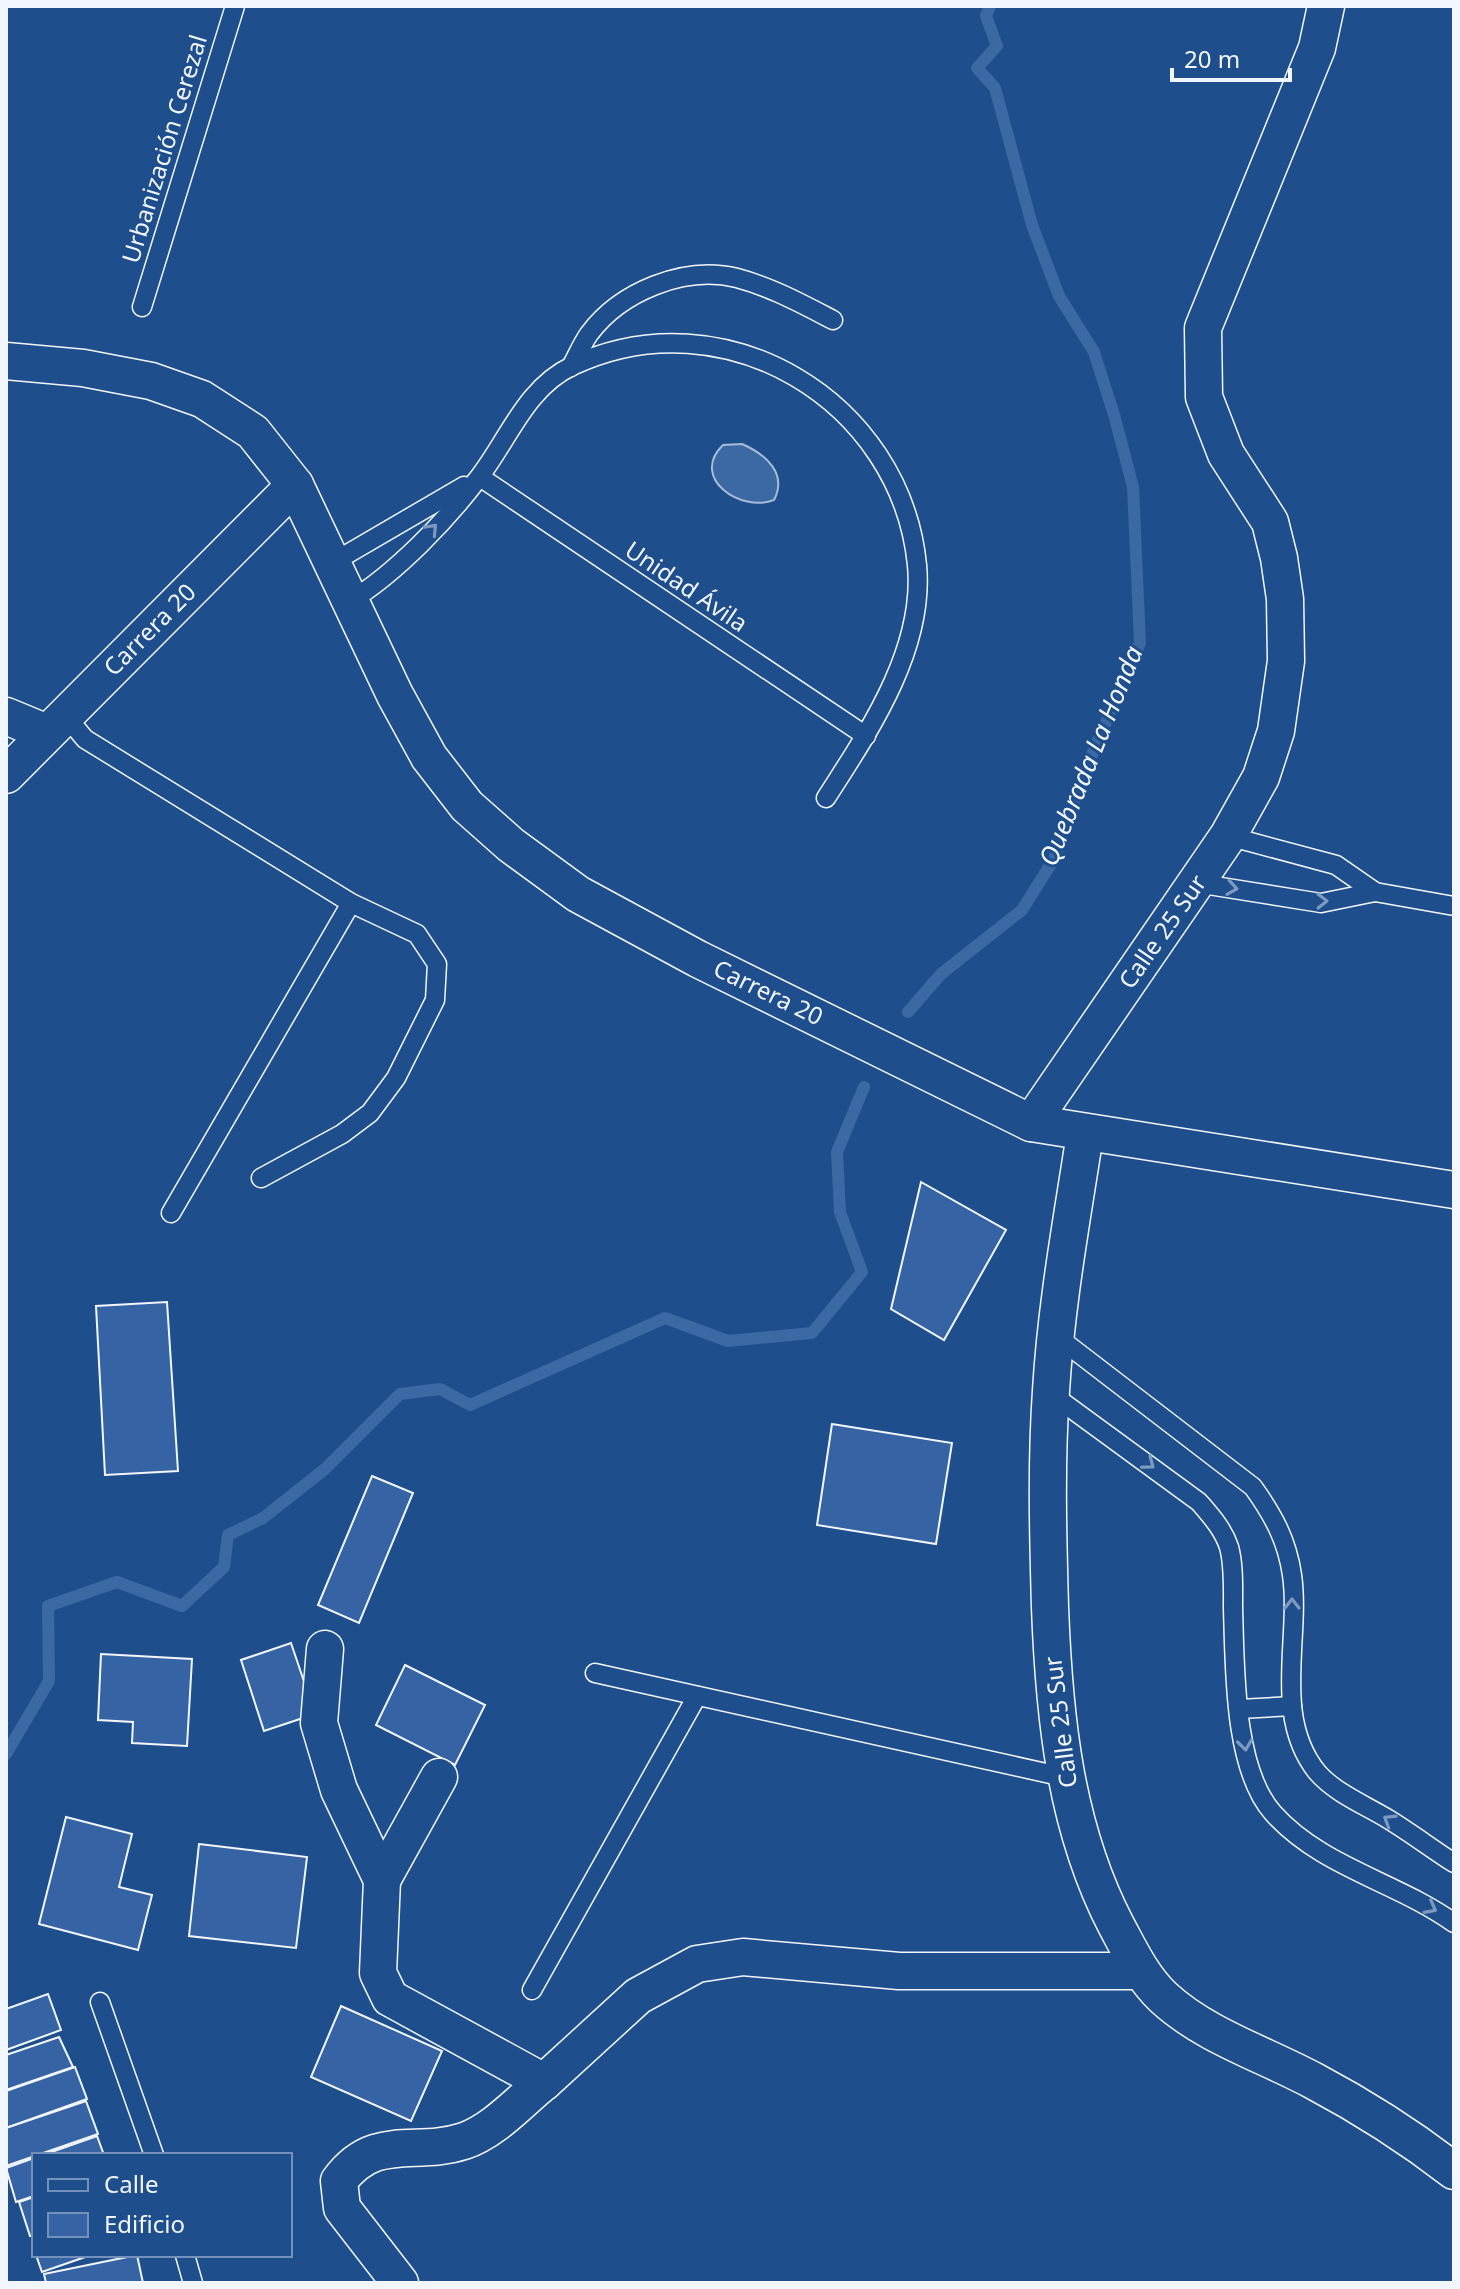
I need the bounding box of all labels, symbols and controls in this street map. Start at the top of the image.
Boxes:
street label: Urbanización Cerezal [113,30,214,267]
scale bar [1172,32,1290,82]
text: 20 m [1184,42,1240,75]
one-way arrow [422,523,436,538]
street label: Unidad Ávila [619,533,755,639]
street label: Carrera 20 [96,576,202,682]
water label: Quebrada La Honda [1030,640,1151,871]
street label: Calle 25 Sur [1110,867,1213,995]
one-way arrow [1226,879,1239,896]
one-way arrow [1316,892,1329,909]
street label: Carrera 20 [708,951,829,1032]
one-way arrow [1141,1455,1155,1469]
one-way arrow [1283,1597,1301,1610]
street label: Calle 25 Sur [1035,1654,1084,1790]
one-way arrow [1236,1738,1253,1752]
one-way arrow [1383,1814,1398,1830]
one-way arrow [1422,1899,1437,1914]
legend [32,2153,292,2257]
text: Calle [104,2167,159,2200]
text: Edificio [104,2207,185,2240]

